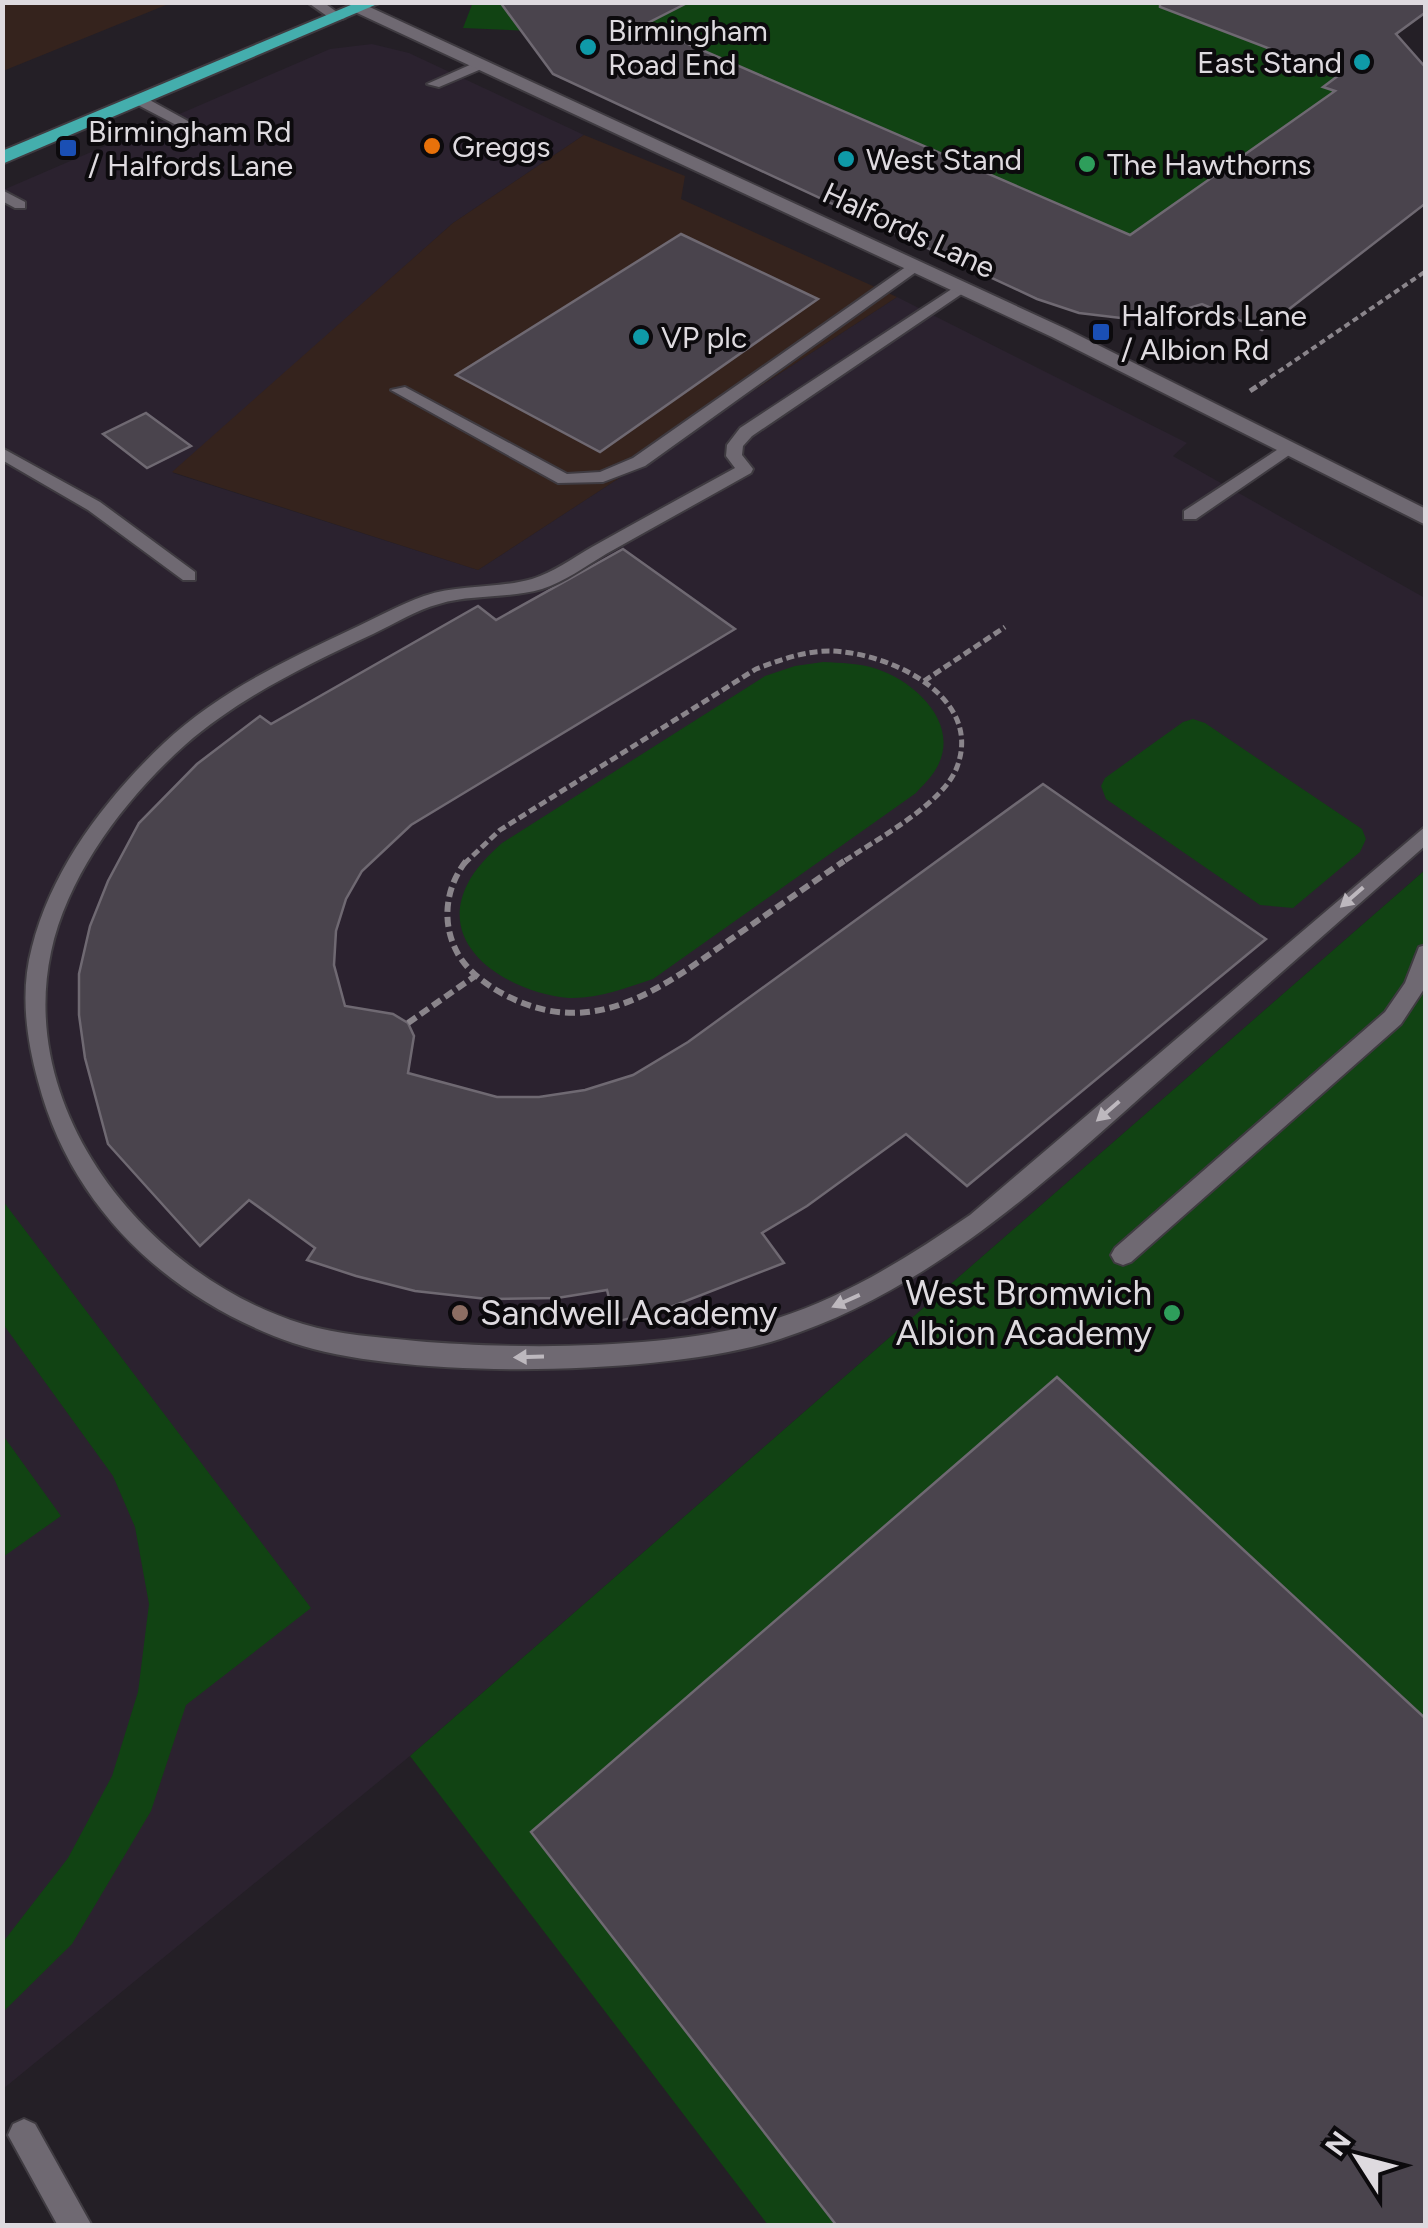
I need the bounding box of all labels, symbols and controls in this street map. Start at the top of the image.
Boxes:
place label: Birmingham Road End [608,12,768,83]
marker: Birmingham Road End [577,36,599,58]
place label: East Stand [1197,44,1342,81]
marker: East Stand [1351,51,1373,73]
place label: Birmingham Rd / Halfords Lane [88,113,293,184]
place label: Greggs [452,128,551,165]
marker: Greggs [421,135,443,157]
marker: Birmingham Rd / Halfords Lane [57,137,79,159]
place label: West Stand [866,141,1022,178]
place label: The Hawthorns [1107,146,1312,183]
marker: West Stand [835,148,857,170]
marker: The Hawthorns [1076,153,1098,175]
street label: Halfords Lane [817,174,1001,286]
place label: Halfords Lane / Albion Rd [1121,297,1307,368]
place label: VP plc [661,319,747,356]
marker: Halfords Lane / Albion Rd [1090,321,1112,343]
marker: VP plc [630,326,652,348]
one-way arrow [1340,886,1365,908]
one-way arrow [1096,1100,1121,1122]
place label: West Bromwich Albion Academy [896,1272,1153,1354]
place label: Sandwell Academy [480,1292,778,1334]
one-way arrow [831,1293,861,1309]
marker: Sandwell Academy [449,1302,471,1324]
marker: West Bromwich Albion Academy [1161,1302,1183,1324]
one-way arrow [512,1349,544,1365]
north arrow [1308,2108,1408,2208]
text: N [1318,2125,1358,2162]

